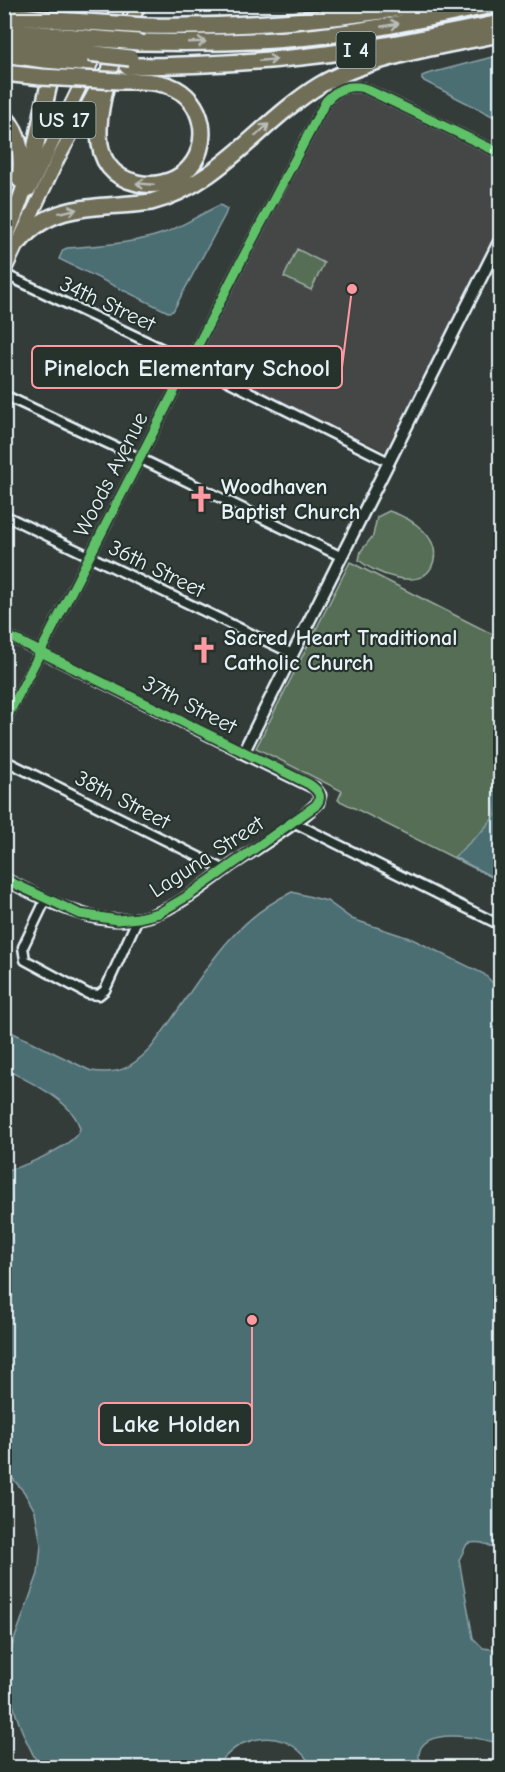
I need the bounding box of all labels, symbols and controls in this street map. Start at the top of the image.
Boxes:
one-way arrow [380,19,400,30]
road number: I 4 [336,32,376,68]
one-way arrow [186,36,206,48]
one-way arrow [258,54,278,65]
road number: US 17 [32,102,96,138]
one-way arrow [254,123,269,137]
one-way arrow [136,178,156,189]
one-way arrow [58,205,78,216]
street label: 34th Street [56,271,160,338]
callout: Pineloch Elementary School [32,346,342,388]
text: Pineloch Elementary School [44,354,330,382]
street label: Woods Avenue [68,408,153,541]
place label: Woodhaven Baptist Church [221,474,360,525]
church icon: Woodhaven Baptist Church [186,484,216,514]
street label: 36th Street [104,535,209,604]
place label: Sacred Heart Traditional Catholic Church [224,625,457,676]
church icon: Sacred Heart Traditional Catholic Church [189,635,219,665]
street label: 37th Street [138,670,242,740]
street label: 38th Street [71,765,175,835]
street label: Laguna Street [145,810,269,903]
callout: Lake Holden [99,1403,252,1445]
text: Lake Holden [112,1410,240,1438]

